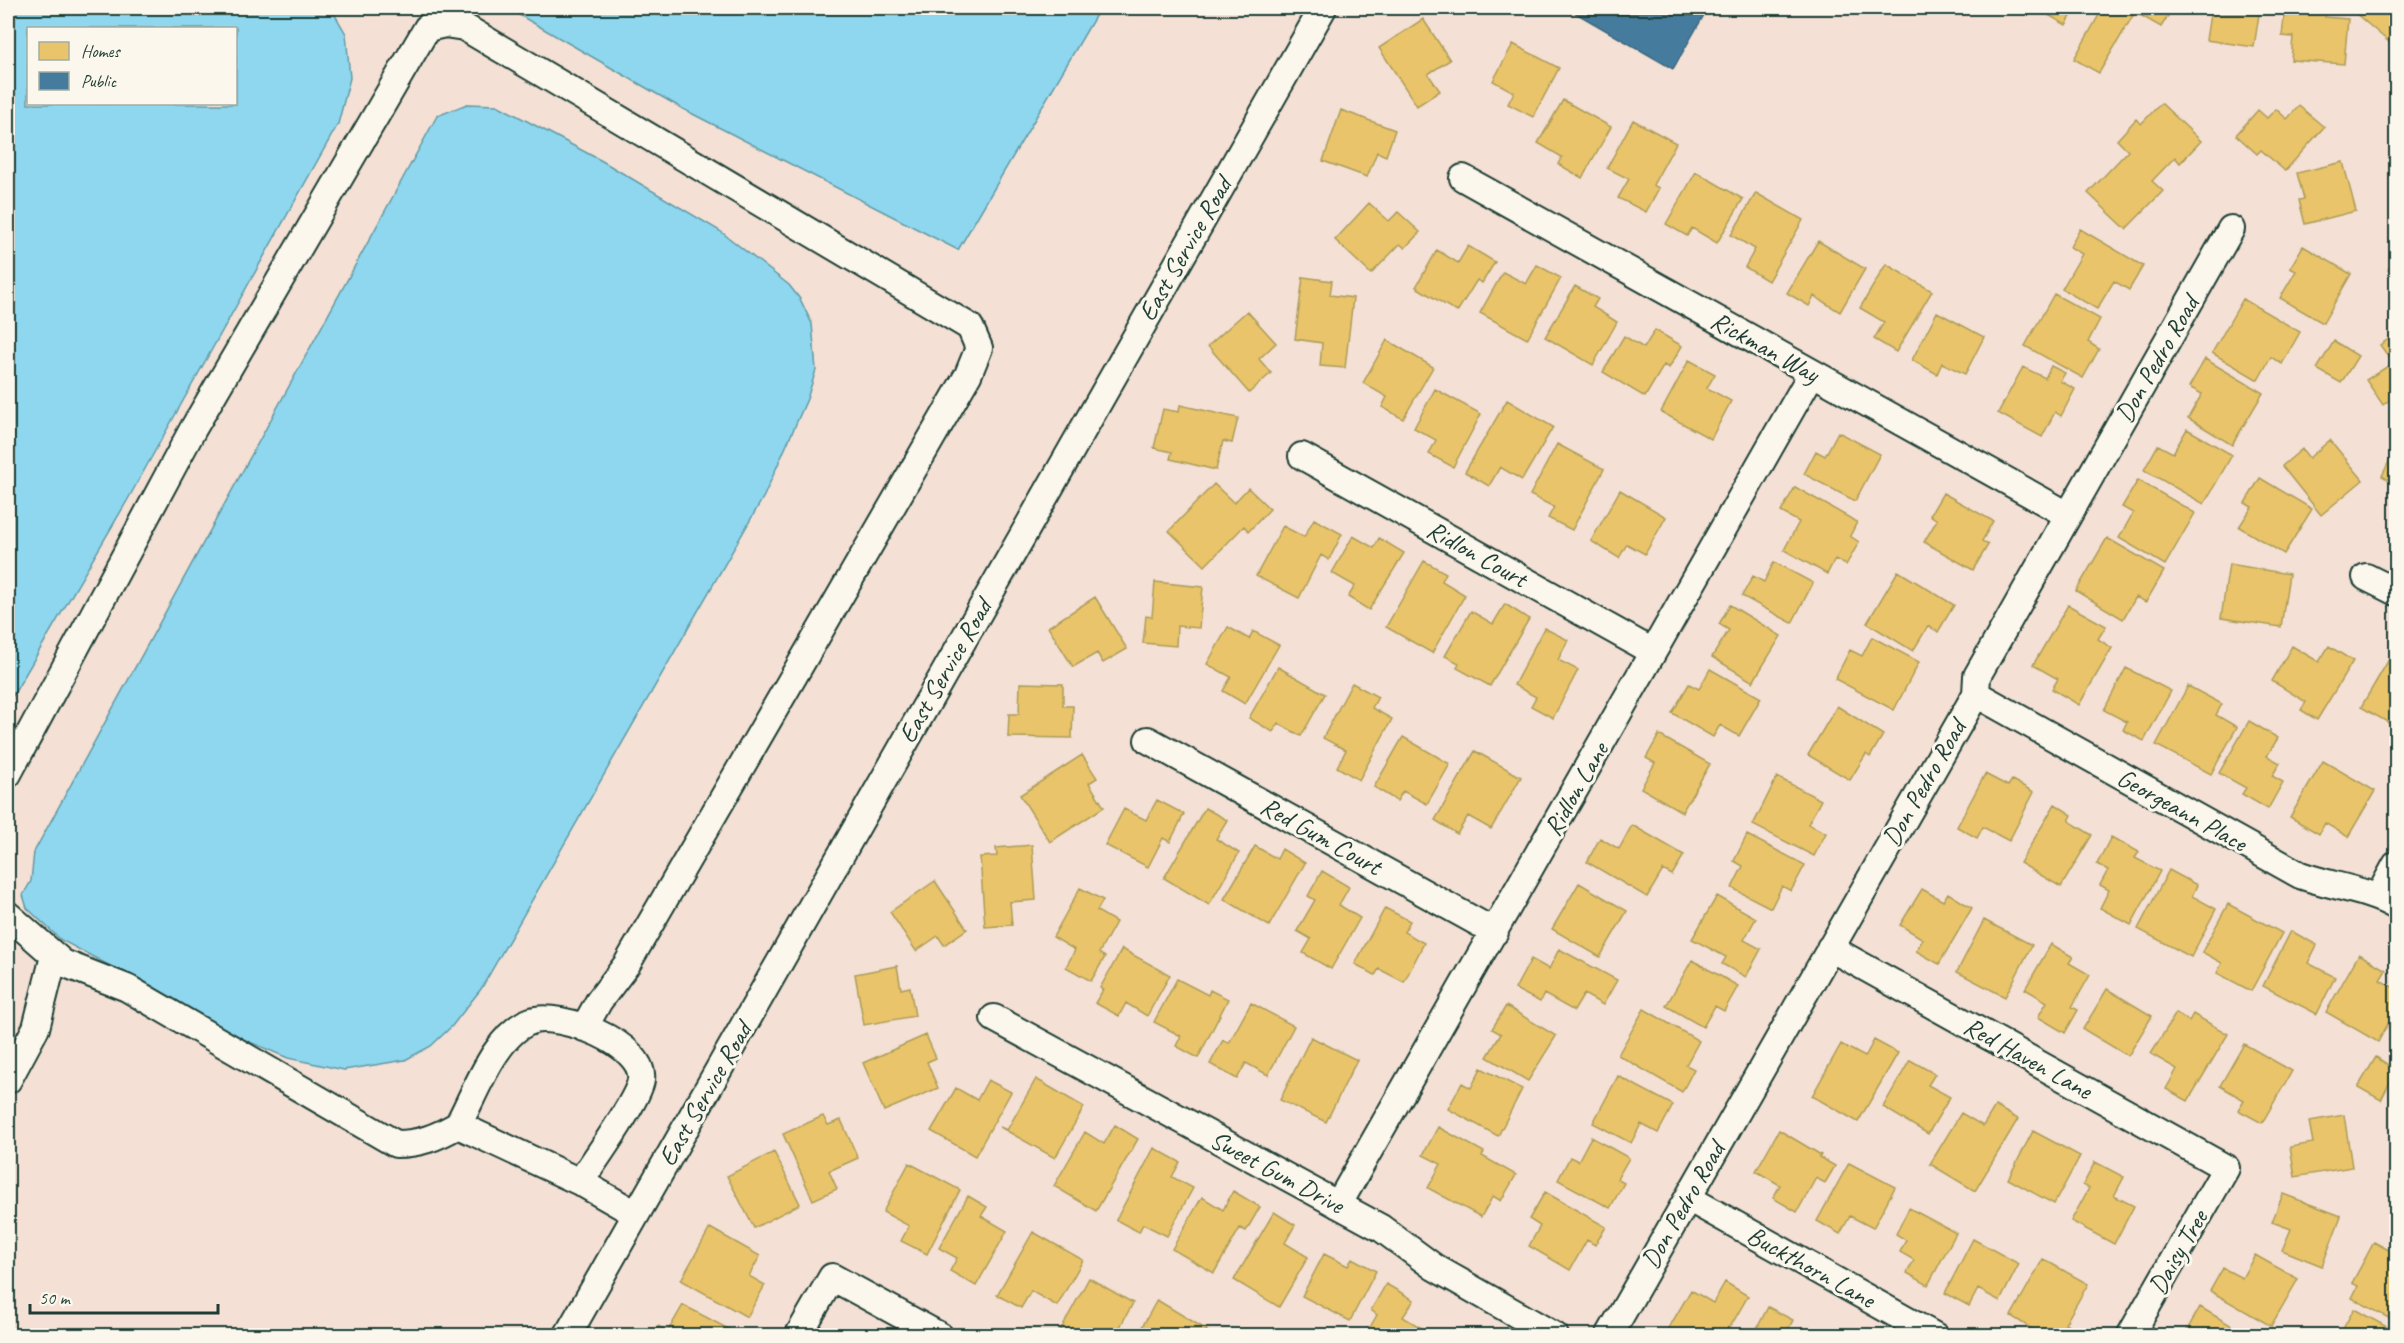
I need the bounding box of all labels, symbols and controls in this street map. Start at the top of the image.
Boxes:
legend [27,27,237,105]
text: Homes [81,40,121,62]
text: Public [81,70,118,92]
street label: East Service Road [1131,168,1241,327]
street label: Don Pedro Road [2108,287,2208,428]
street label: Rickman Way [1705,304,1827,391]
street label: Ridlon Court [1421,513,1535,596]
street label: East Service Road [891,590,1001,749]
street label: Don Pedro Road [1875,711,1975,852]
street label: Ridlon Lane [1536,734,1617,842]
street label: Georgeann Place [2111,761,2254,860]
street label: Red Gum Court [1255,789,1389,884]
street label: Red Haven Lane [1958,1009,2099,1107]
street label: East Service Road [651,1013,761,1172]
street label: Sweet Gum Drive [1204,1123,1351,1222]
street label: Don Pedro Road [1634,1133,1734,1274]
street label: Daisy Tree [2141,1202,2216,1300]
street label: Buckthorn Lane [1741,1218,1883,1317]
scale bar [30,1277,218,1315]
text: 50 m [39,1287,72,1309]

